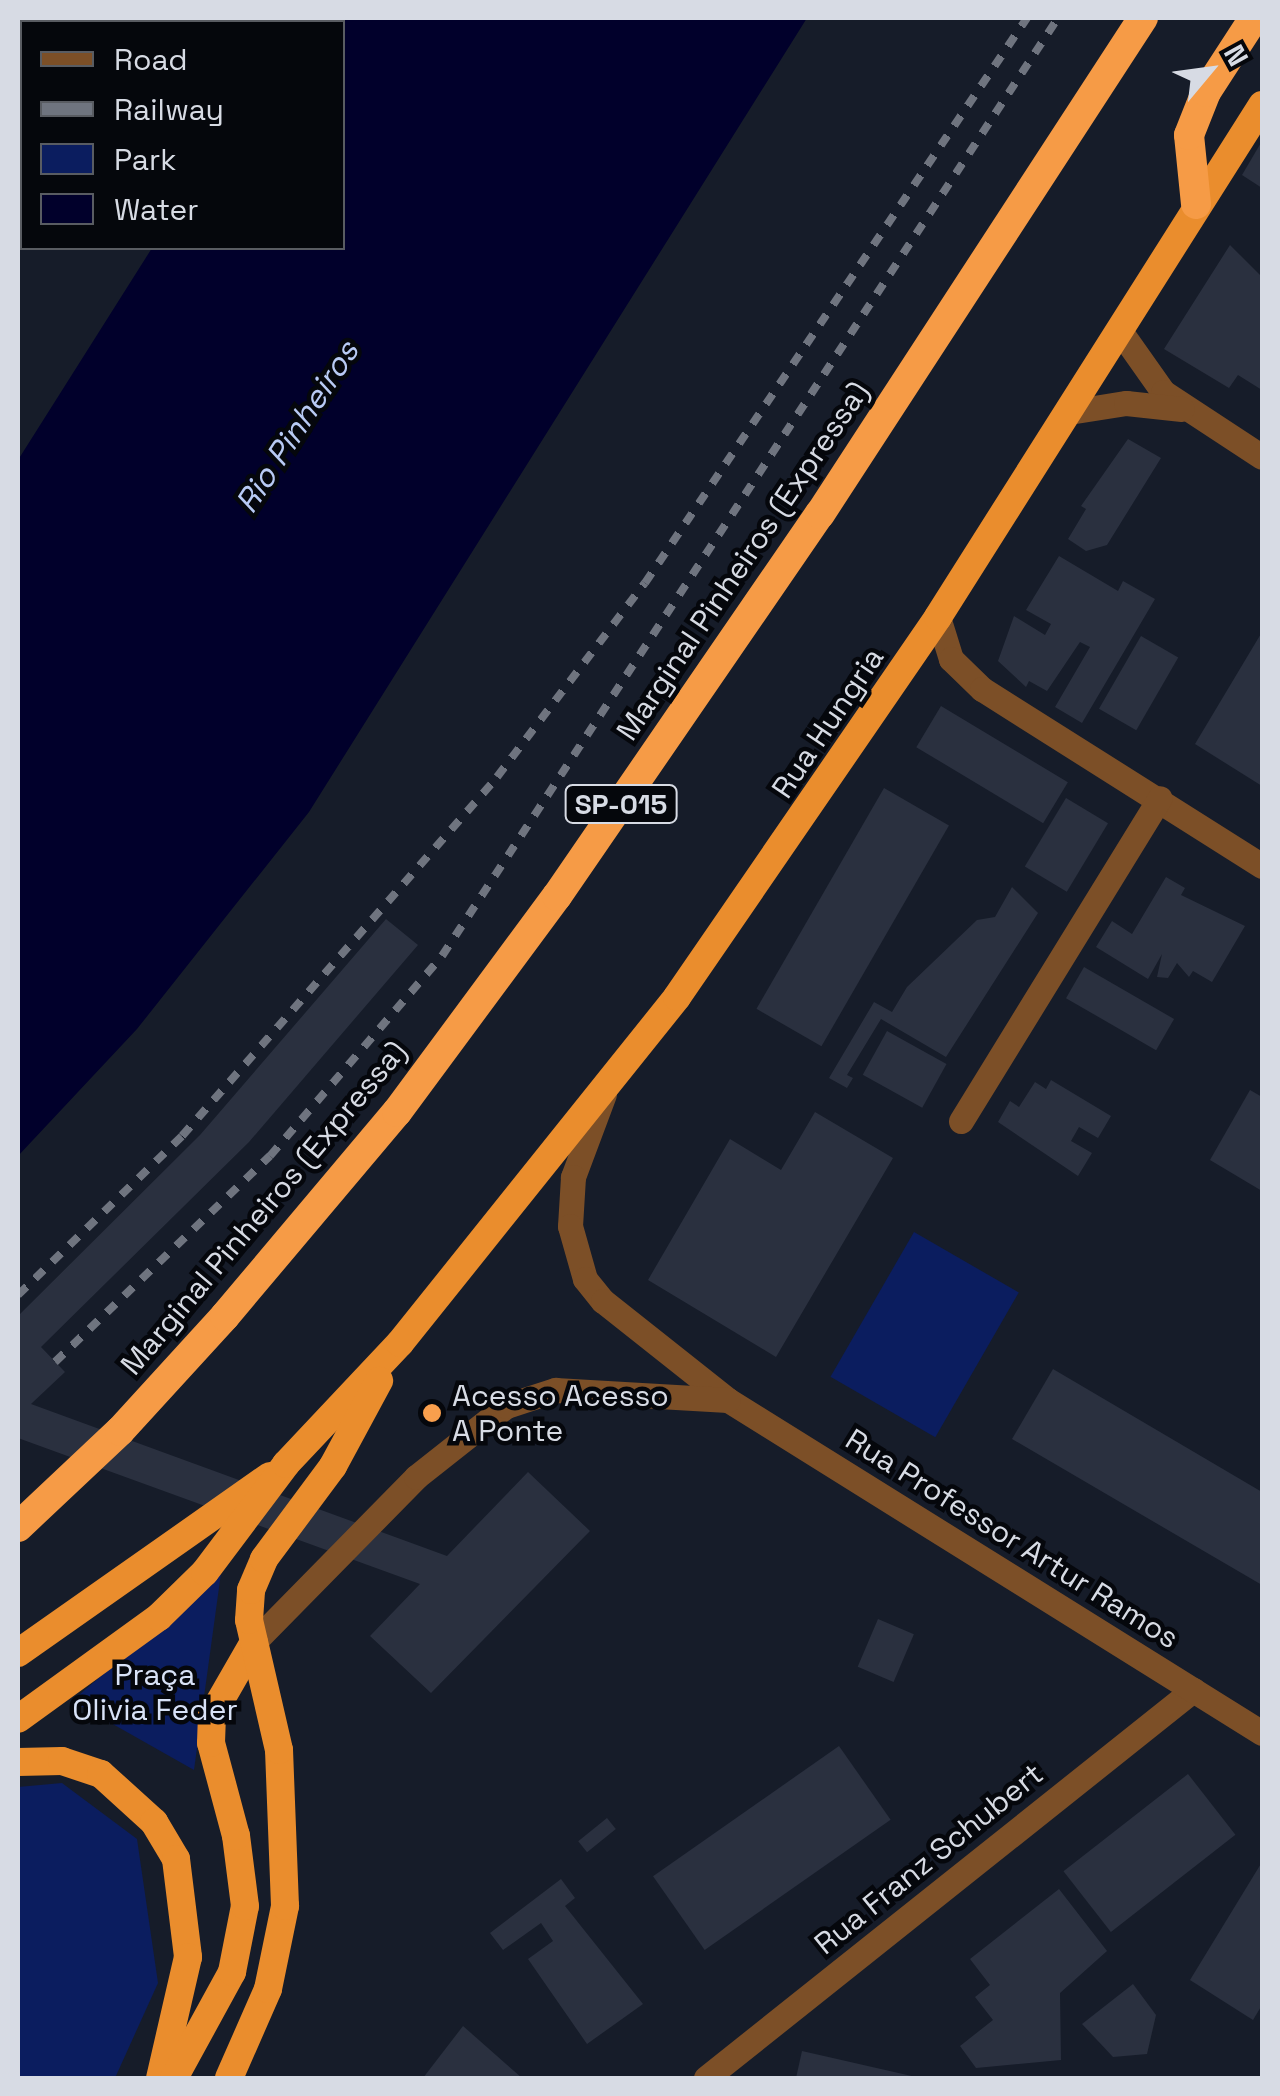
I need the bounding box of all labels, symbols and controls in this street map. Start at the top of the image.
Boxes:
legend [20,20,345,250]
north arrow [1160,20,1260,120]
text: N [1216,39,1257,72]
text: Road [114,40,188,79]
text: Railway [114,90,224,129]
text: Park [114,140,176,179]
text: Water [114,190,199,229]
water label: Rio Pinheiros [227,334,367,520]
street label: Marginal Pinheiros (Expressa) [609,375,877,747]
street label: Rua Hungria [764,641,892,805]
road number: SP-015 [564,781,678,827]
street label: Marginal Pinheiros (Expressa) [114,1034,414,1382]
place label: Acesso Acesso A Ponte [452,1378,669,1448]
marker: Acesso Acesso A Ponte [421,1402,443,1424]
street label: Rua Professor Artur Ramos [839,1421,1185,1657]
park label: Praça Olivia Feder [72,1657,238,1728]
street label: Rua Franz Schubert [808,1756,1050,1962]

